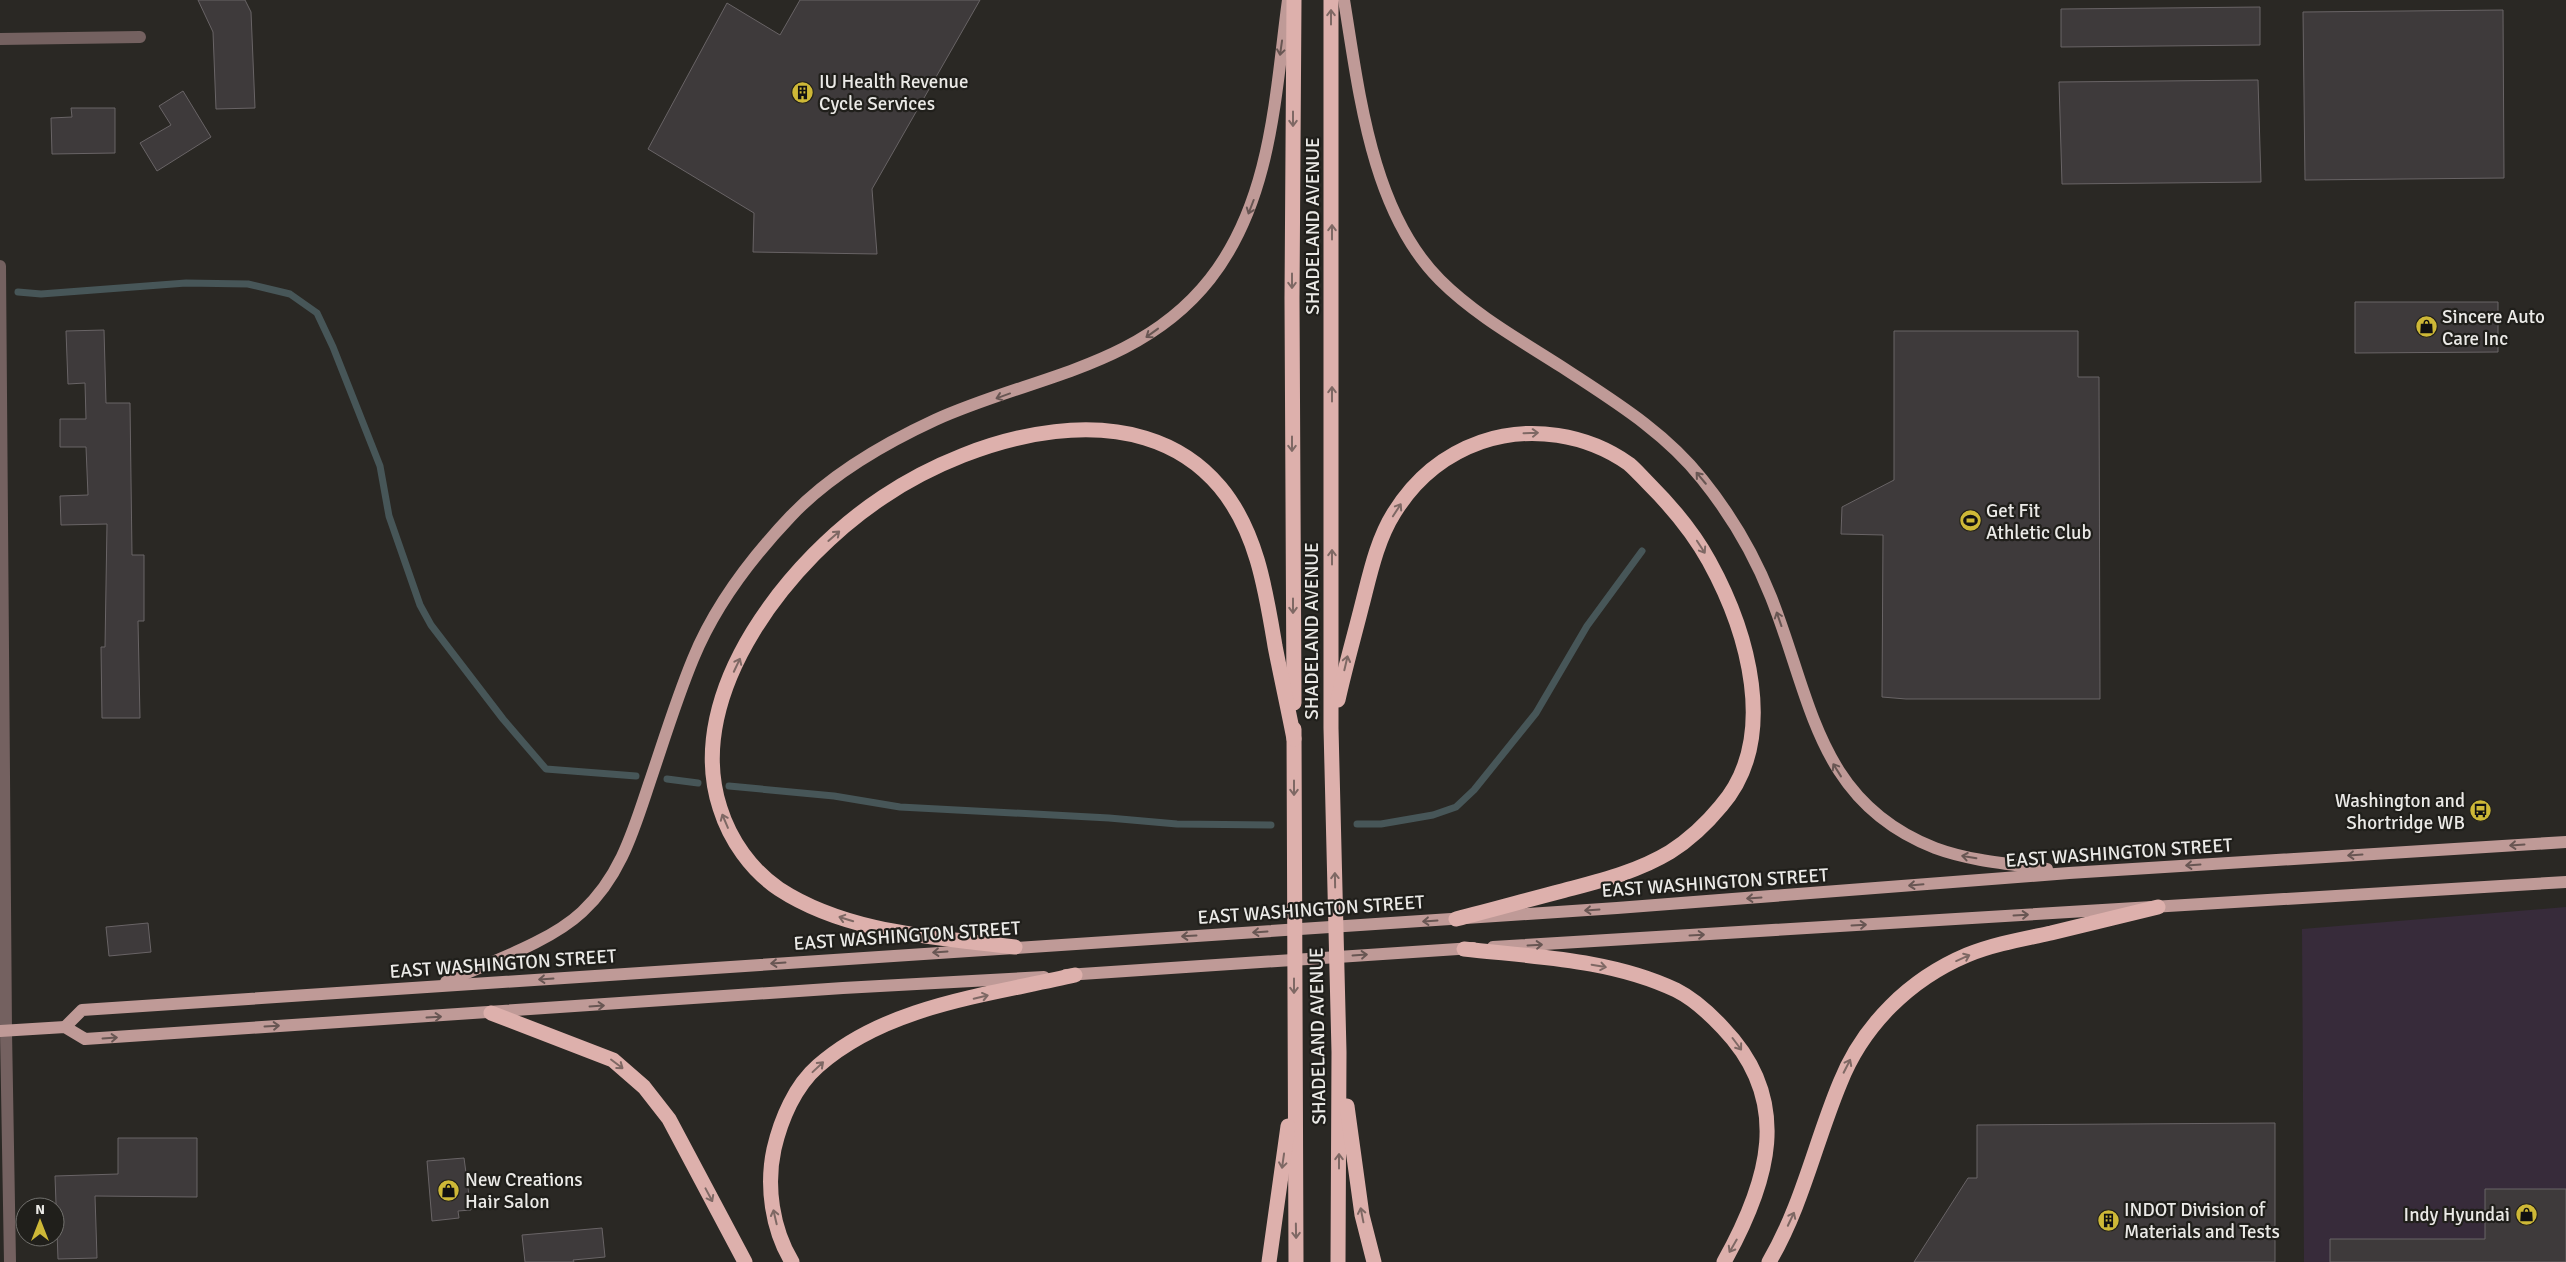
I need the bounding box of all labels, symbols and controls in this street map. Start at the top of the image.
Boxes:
one-way arrow [1326,9,1336,26]
one-way arrow [1276,40,1286,56]
place label: IU Health Revenue Cycle Services [819,70,968,116]
building icon: IU Health Revenue Cycle Services [791,80,815,104]
one-way arrow [1288,110,1298,126]
street label: SHADELAND AVENUE [1301,137,1325,315]
one-way arrow [1245,200,1254,215]
one-way arrow [1327,224,1337,240]
one-way arrow [1287,272,1297,289]
place label: Sincere Auto Care Inc [2442,305,2545,351]
shop icon: Sincere Auto Care Inc [2414,315,2438,339]
one-way arrow [1145,328,1159,338]
one-way arrow [1327,387,1337,403]
one-way arrow [995,392,1011,401]
one-way arrow [1522,428,1539,438]
one-way arrow [1287,435,1297,451]
one-way arrow [1695,471,1707,484]
place label: Get Fit Athletic Club [1986,499,2092,545]
one-way arrow [1391,503,1402,517]
sports icon: Get Fit Athletic Club [1958,509,1982,533]
one-way arrow [827,530,840,541]
one-way arrow [1695,540,1706,554]
street label: SHADELAND AVENUE [1300,542,1324,720]
one-way arrow [1327,549,1337,566]
one-way arrow [1288,598,1298,614]
one-way arrow [1774,612,1783,627]
one-way arrow [1342,656,1351,672]
one-way arrow [733,658,742,673]
one-way arrow [1832,763,1843,777]
one-way arrow [1289,780,1299,796]
place label: Washington and Shortridge WB [2335,789,2465,835]
bus stop icon: Washington and Shortridge WB [2469,799,2493,823]
one-way arrow [719,814,729,829]
street label: EAST WASHINGTON STREET [2005,833,2234,873]
one-way arrow [2510,840,2526,849]
one-way arrow [2347,850,2363,859]
one-way arrow [1961,852,1977,862]
one-way arrow [2185,861,2201,870]
street label: EAST WASHINGTON STREET [1601,863,1830,903]
one-way arrow [1330,873,1340,889]
one-way arrow [1908,880,1924,890]
street label: EAST WASHINGTON STREET [1197,890,1426,930]
one-way arrow [1746,893,1762,902]
one-way arrow [1584,905,1600,914]
one-way arrow [2013,911,2029,920]
one-way arrow [839,914,855,924]
street label: EAST WASHINGTON STREET [793,916,1022,956]
one-way arrow [1422,916,1438,925]
one-way arrow [1851,921,1867,930]
one-way arrow [1253,927,1269,936]
one-way arrow [1689,930,1705,939]
one-way arrow [1181,931,1197,940]
one-way arrow [1526,940,1542,949]
street label: EAST WASHINGTON STREET [389,944,618,984]
one-way arrow [932,947,948,956]
street label: SHADELAND AVENUE [1304,947,1332,1125]
one-way arrow [1352,951,1368,960]
one-way arrow [1955,952,1970,962]
one-way arrow [770,958,786,967]
one-way arrow [1591,962,1607,971]
one-way arrow [538,974,554,983]
one-way arrow [1289,977,1299,993]
one-way arrow [973,992,989,1001]
one-way arrow [588,1001,604,1010]
one-way arrow [426,1012,442,1021]
one-way arrow [264,1022,280,1031]
one-way arrow [102,1033,118,1042]
one-way arrow [1732,1037,1742,1051]
one-way arrow [610,1059,624,1069]
one-way arrow [1842,1059,1852,1074]
one-way arrow [811,1061,824,1073]
one-way arrow [1277,1152,1287,1168]
one-way arrow [1334,1153,1344,1170]
place label: New Creations Hair Salon [465,1168,583,1214]
shop icon: New Creations Hair Salon [437,1178,461,1202]
one-way arrow [705,1187,714,1202]
north arrow [15,1197,65,1247]
place label: INDOT Division of Materials and Tests [2124,1198,2280,1244]
text: N [35,1201,45,1218]
shop icon: Indy Hyundai [2514,1202,2538,1226]
place label: Indy Hyundai [2404,1203,2510,1227]
one-way arrow [1357,1207,1366,1223]
building icon: INDOT Division of Materials and Tests [2096,1208,2120,1232]
one-way arrow [770,1209,779,1225]
one-way arrow [1787,1212,1797,1227]
one-way arrow [1291,1223,1301,1239]
one-way arrow [1728,1238,1738,1253]

